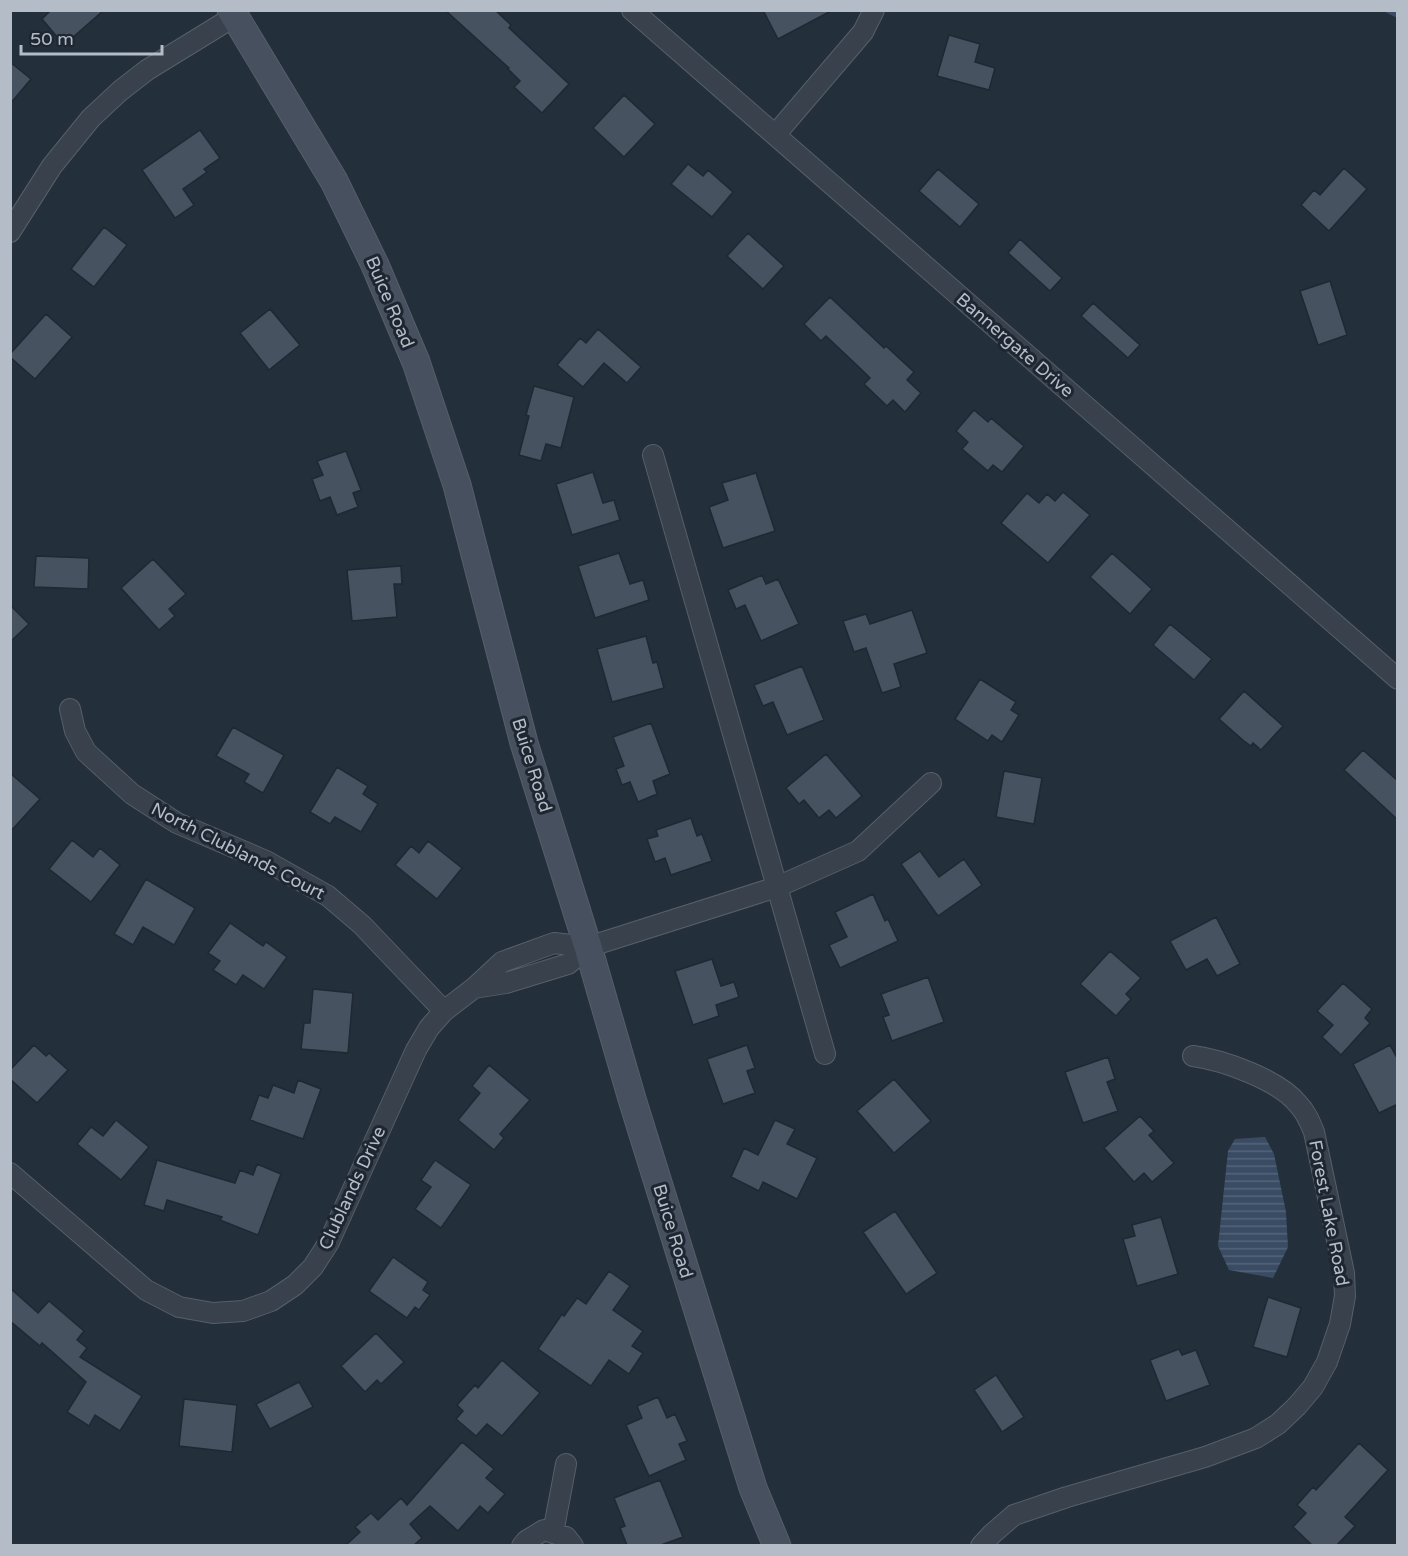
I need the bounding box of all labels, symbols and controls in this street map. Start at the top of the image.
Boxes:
scale bar [21,18,162,56]
text: 50 m [30,28,74,50]
street label: Buice Road [361,253,419,351]
street label: Bannergate Drive [952,288,1078,402]
street label: Buice Road [507,715,557,815]
street label: North Clublands Court [147,798,329,904]
street label: Clublands Drive [314,1123,390,1253]
street label: Forest Lake Road [1304,1138,1354,1288]
street label: Buice Road [648,1181,698,1281]

